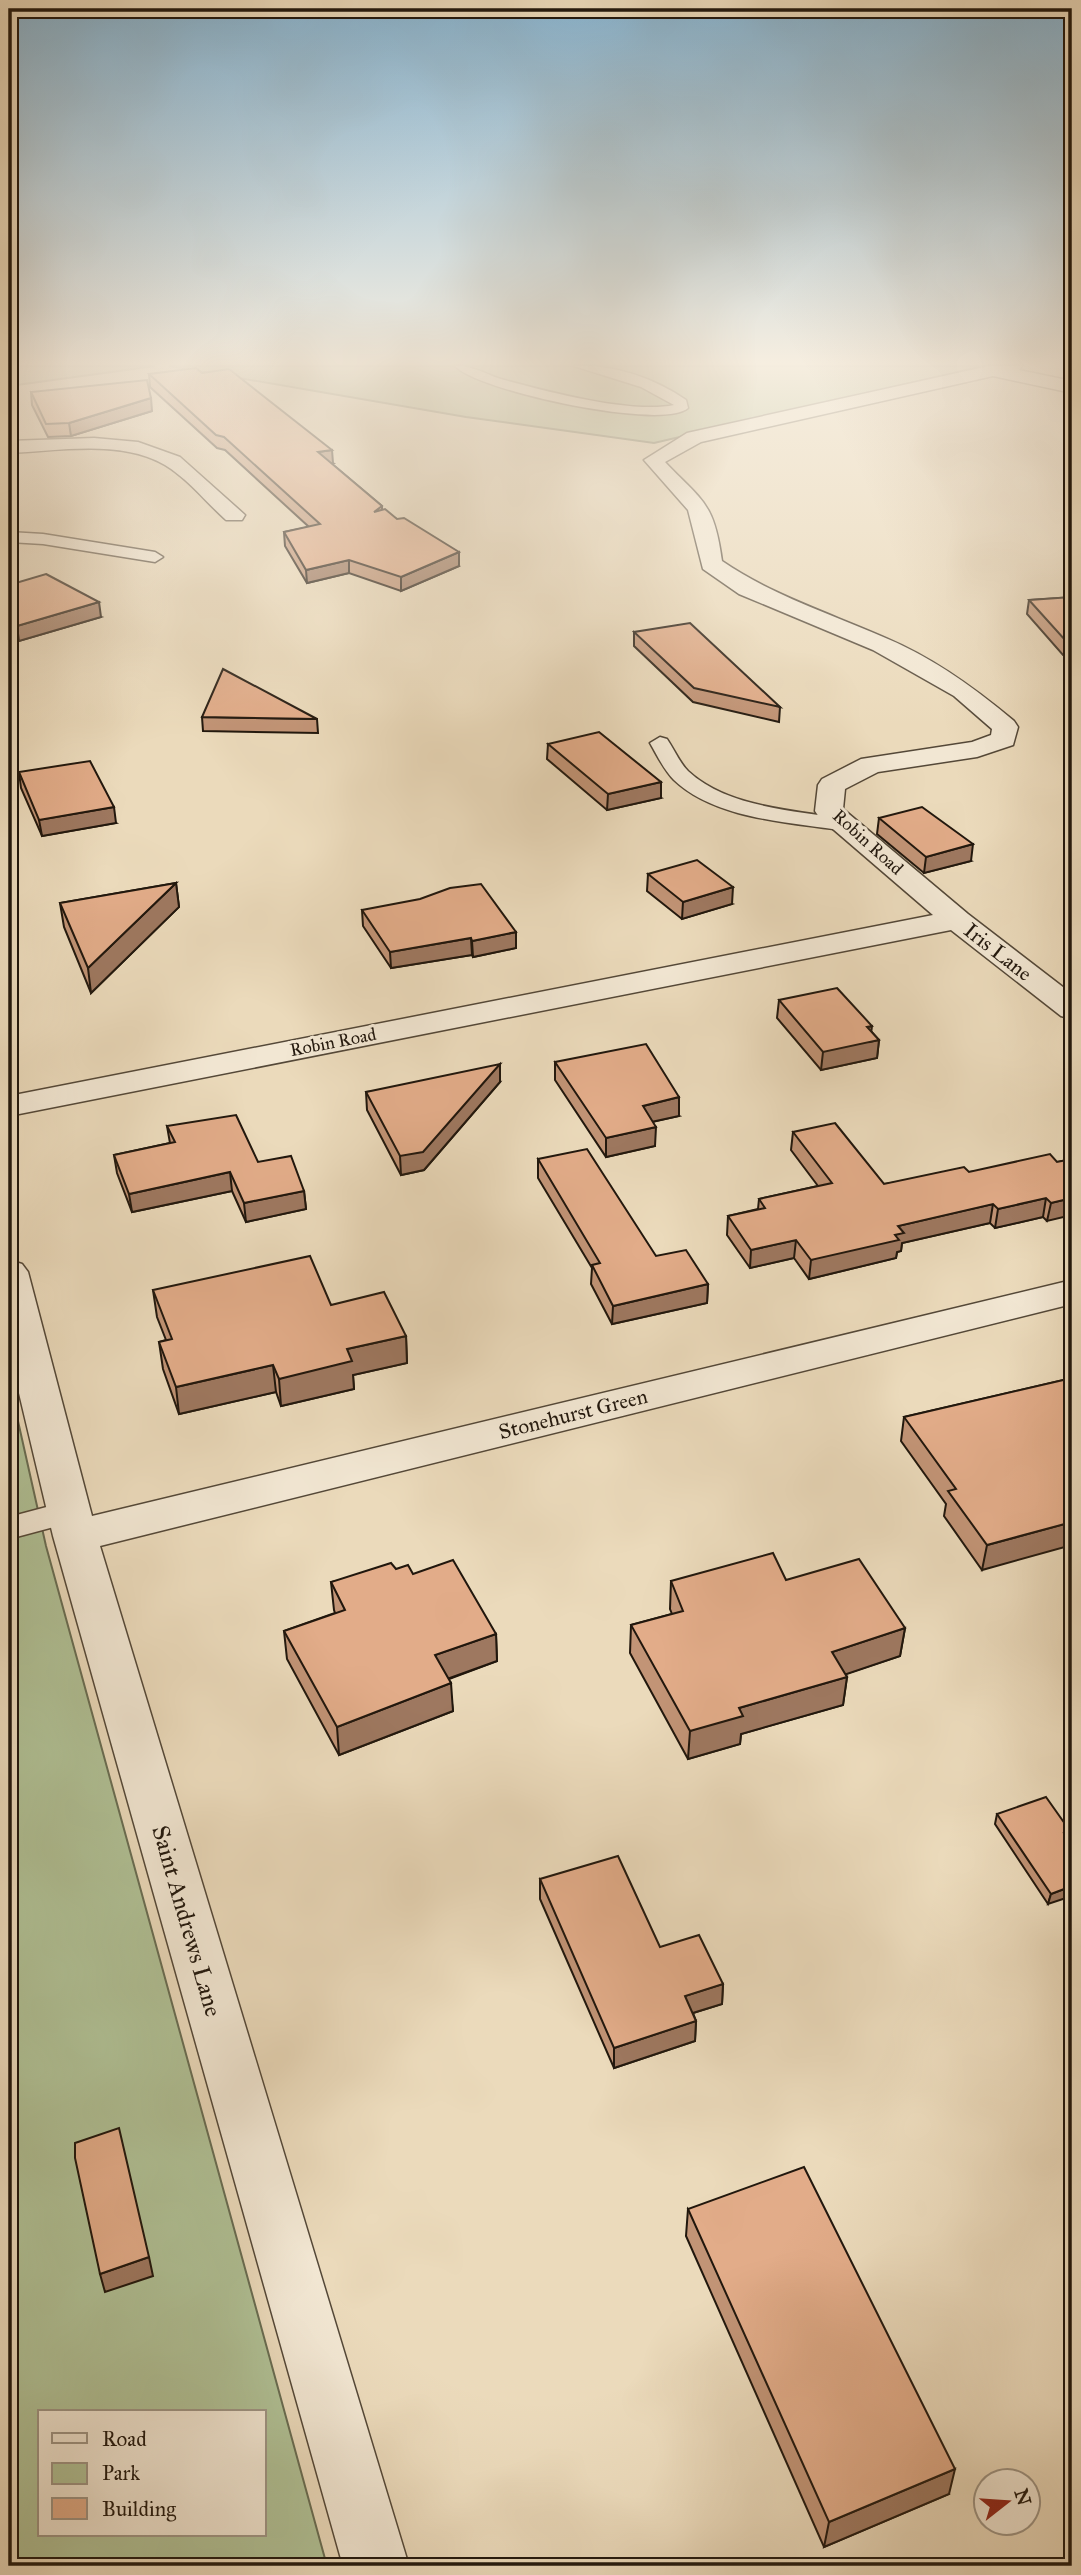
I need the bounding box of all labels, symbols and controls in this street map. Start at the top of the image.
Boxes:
street label: Robin Road [828,805,908,879]
street label: Iris Lane [959,917,1037,987]
street label: Robin Road [288,1023,378,1061]
street label: Stonehurst Green [496,1383,650,1445]
street label: Saint Andrews Lane [145,1822,229,2020]
legend [38,2410,266,2536]
text: Road [102,2426,147,2452]
text: Park [102,2460,140,2486]
north arrow [972,2466,1042,2536]
text: N [1009,2486,1036,2508]
text: Building [102,2496,176,2522]

